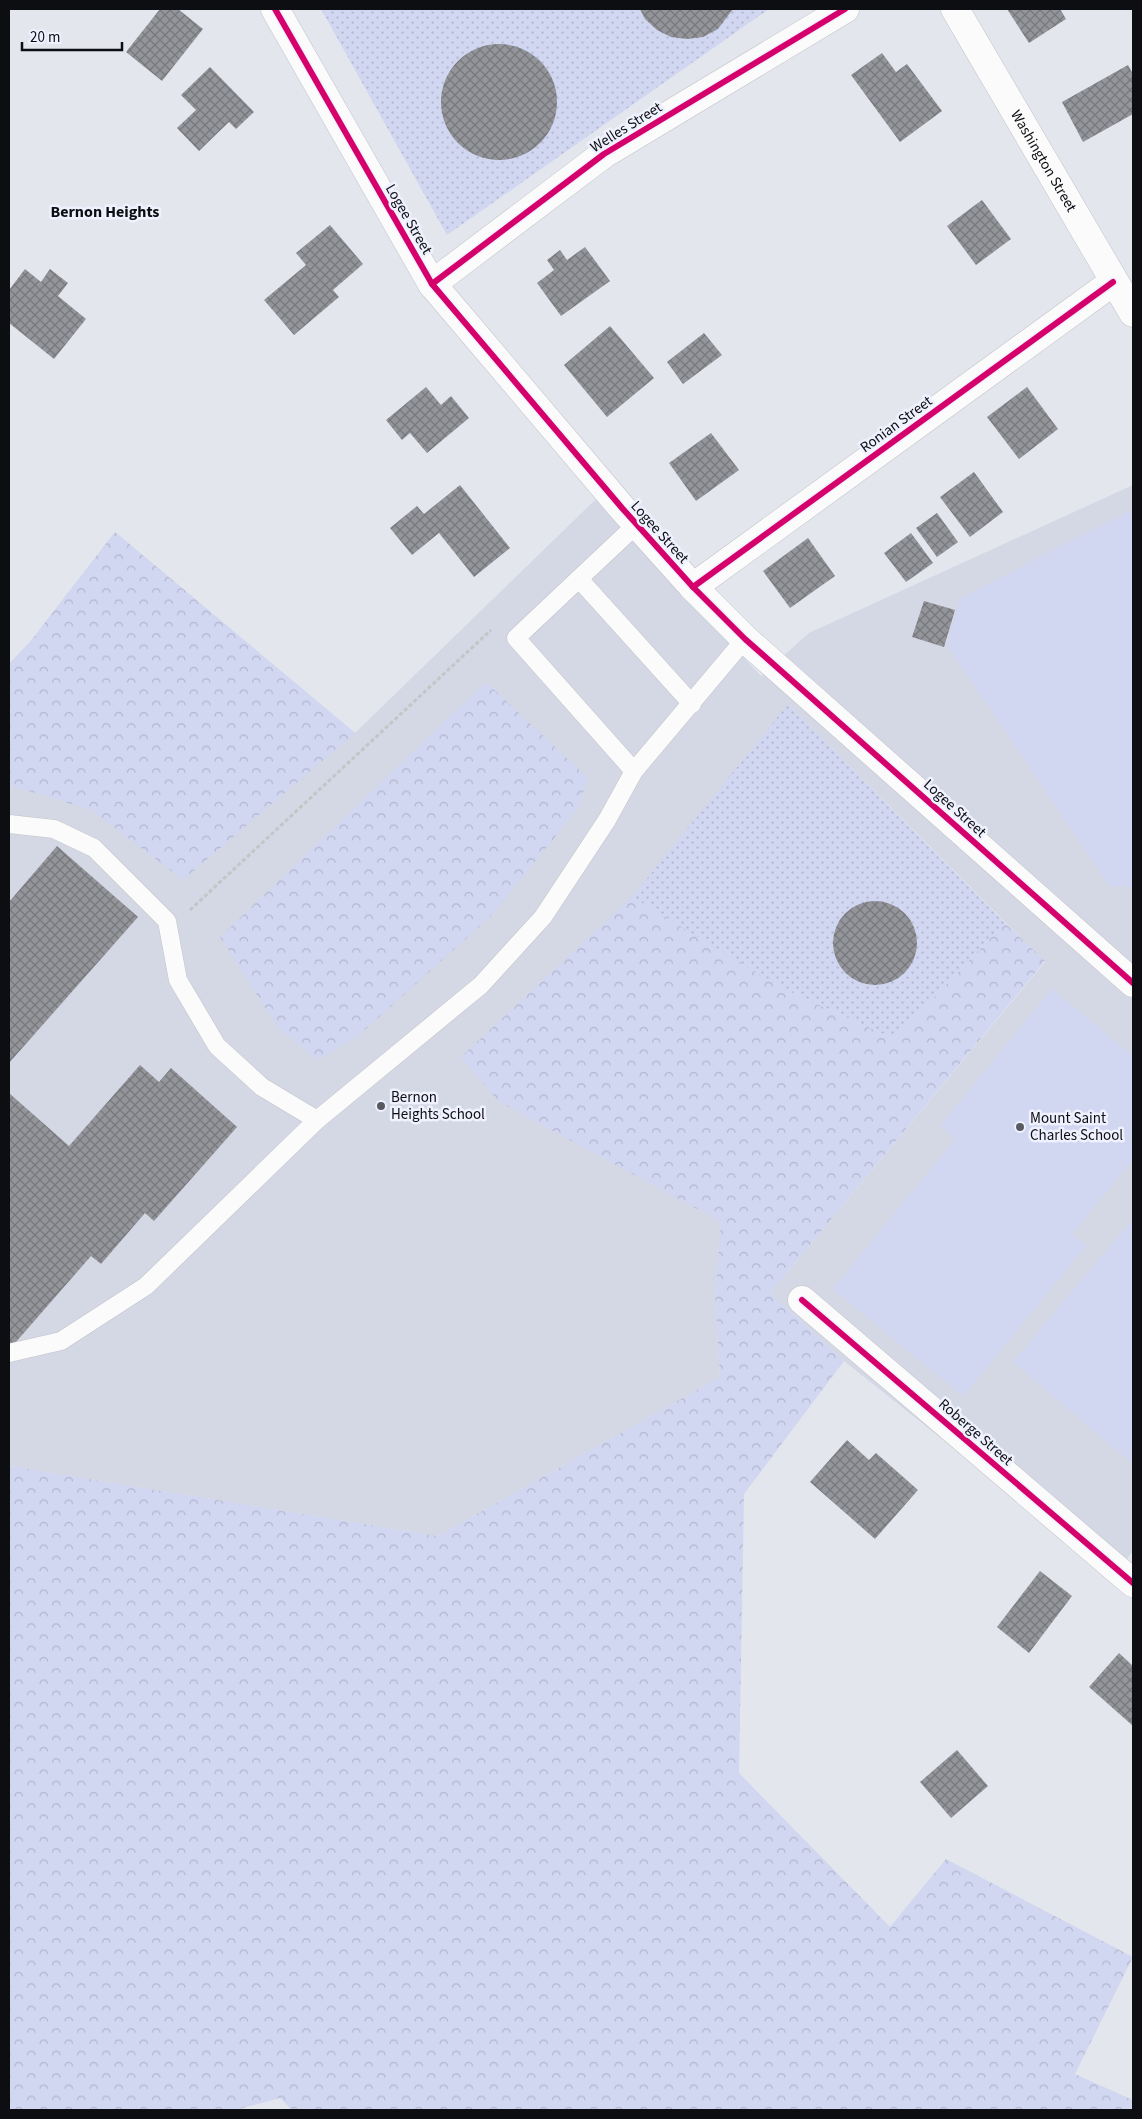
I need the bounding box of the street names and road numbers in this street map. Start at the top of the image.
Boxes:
street label: Welles Street [586,97,666,158]
street label: Washington Street [1005,106,1082,216]
street label: Logee Street [380,180,437,258]
street label: Ronian Street [856,391,937,458]
street label: Logee Street [626,496,694,568]
street label: Logee Street [919,774,991,842]
street label: Roberge Street [934,1394,1018,1471]

